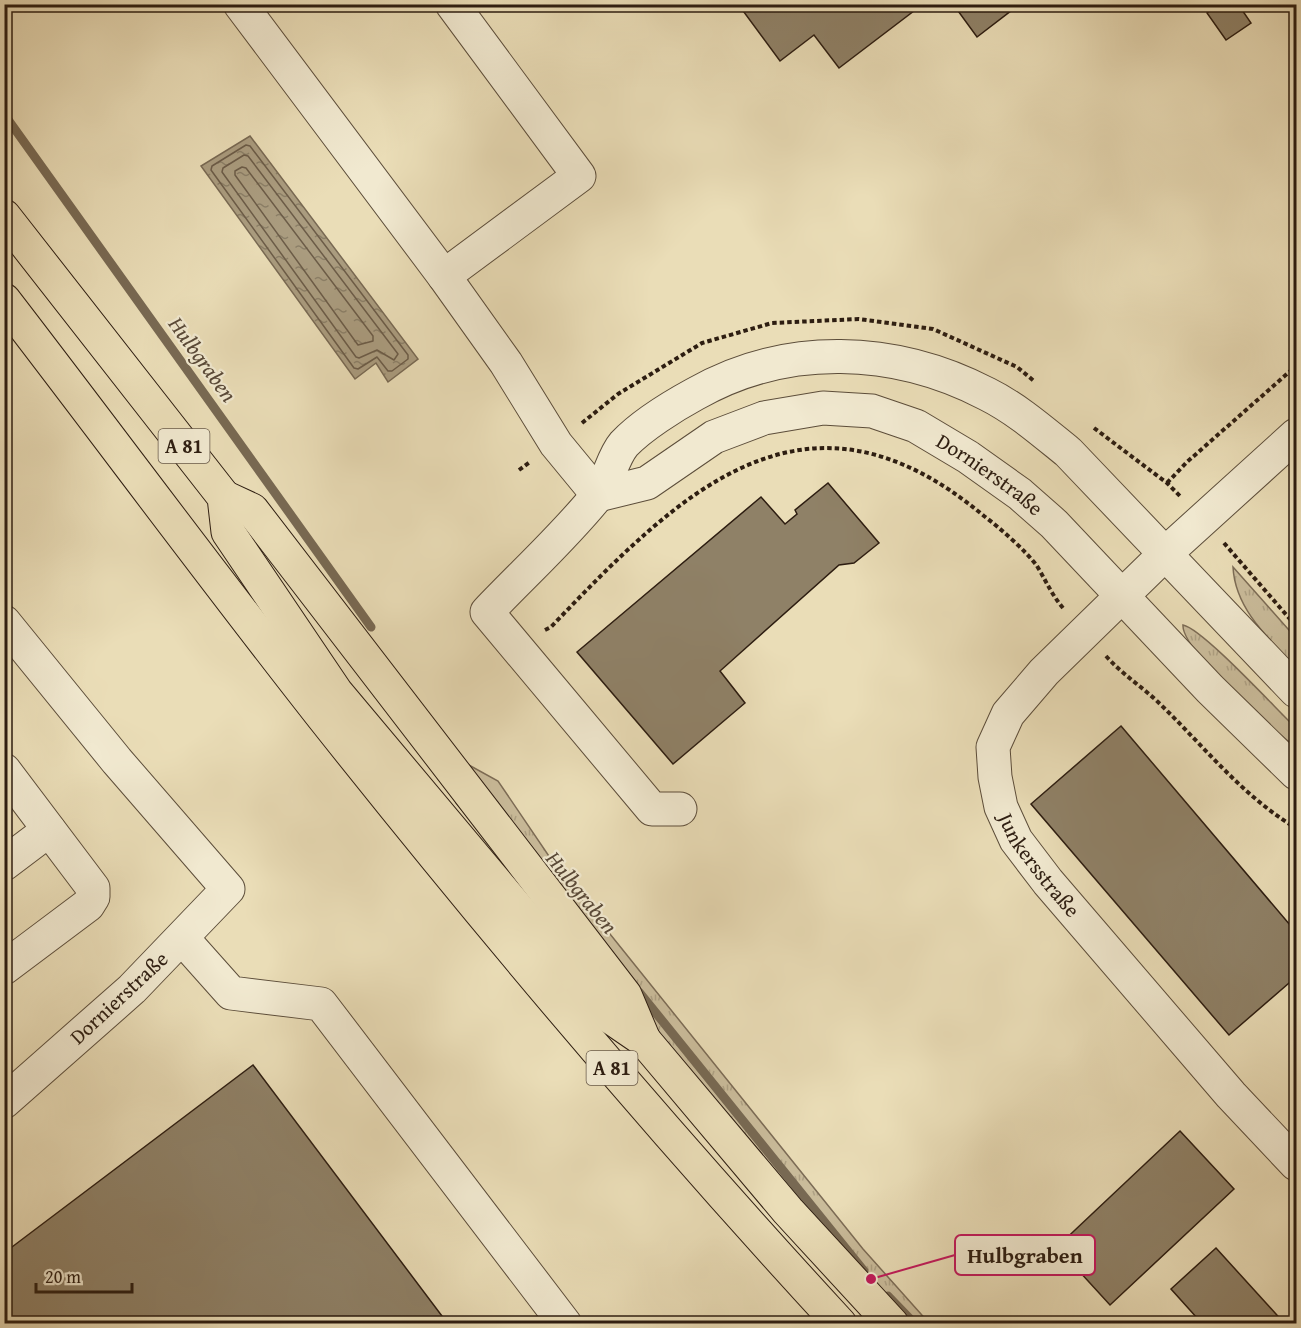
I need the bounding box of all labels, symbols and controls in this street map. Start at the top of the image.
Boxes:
water label: Hulbgraben [160,309,245,408]
street label: Dornierstraße [931,426,1050,523]
road number: A 81 [158,429,210,463]
street label: Junkersstraße [989,805,1088,924]
water label: Hulbgraben [538,843,626,940]
street label: Dornierstraße [63,944,175,1051]
road number: A 81 [586,1051,638,1085]
callout: Hulbgraben [955,1235,1095,1275]
text: Hulbgraben [967,1239,1083,1271]
scale bar [36,1256,132,1294]
text: 20 m [45,1263,81,1290]

